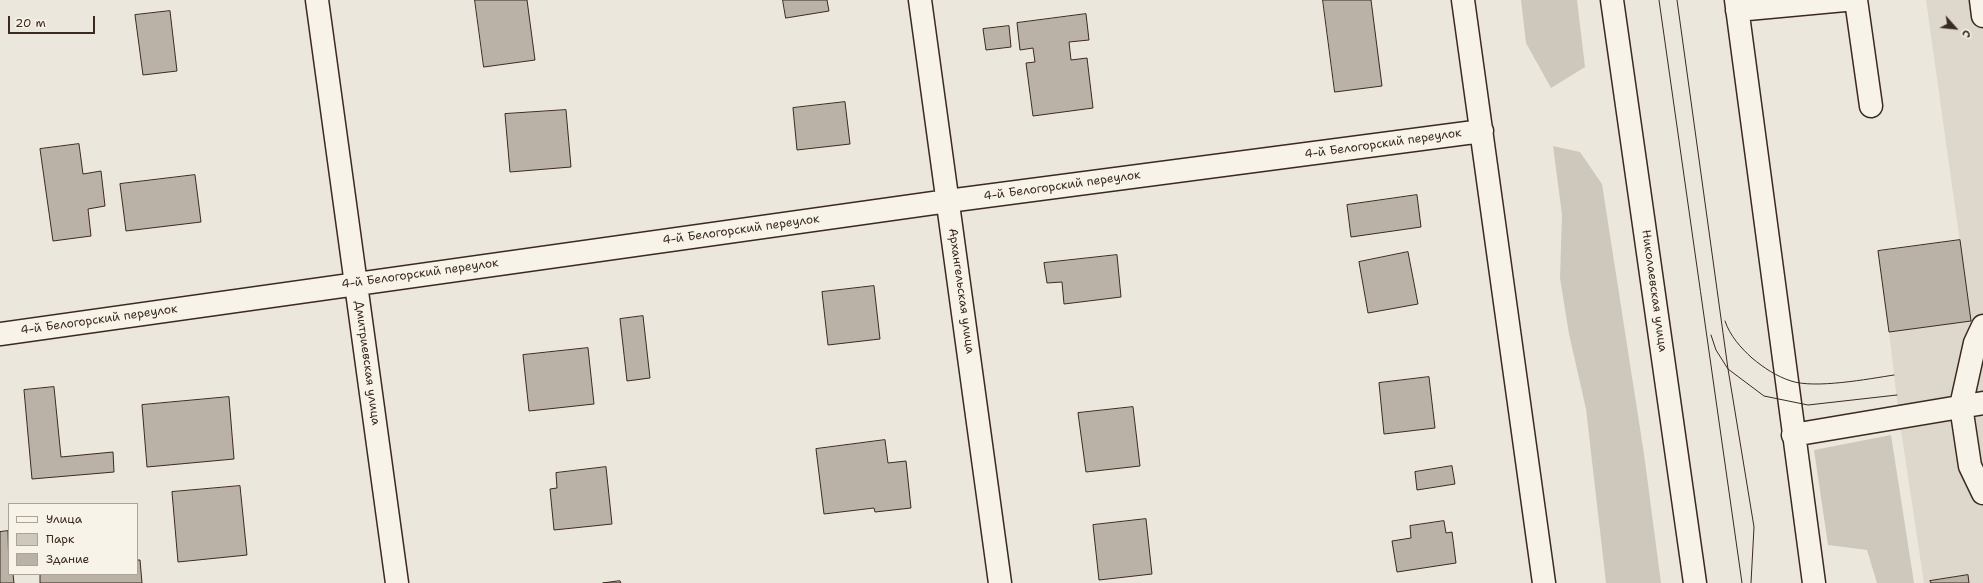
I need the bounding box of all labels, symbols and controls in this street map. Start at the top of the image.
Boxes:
scale bar [10,8,97,34]
north arrow [1935,8,1975,48]
text: 20 m [15,15,46,31]
text: С [1958,27,1974,40]
street label: 4-й Белогорский переулок [1304,126,1462,162]
street label: 4-й Белогорский переулок [983,168,1141,204]
street label: 4-й Белогорский переулок [662,212,820,248]
street label: Архангельская улица [945,227,977,355]
street label: Николаевская улица [1638,229,1670,353]
street label: 4-й Белогорский переулок [341,256,499,292]
street label: Дмитриевская улица [351,300,383,426]
street label: 4-й Белогорский переулок [20,302,178,338]
legend [8,503,138,575]
text: Улица [46,511,82,527]
text: Парк [46,531,74,547]
text: Здание [46,551,89,567]

